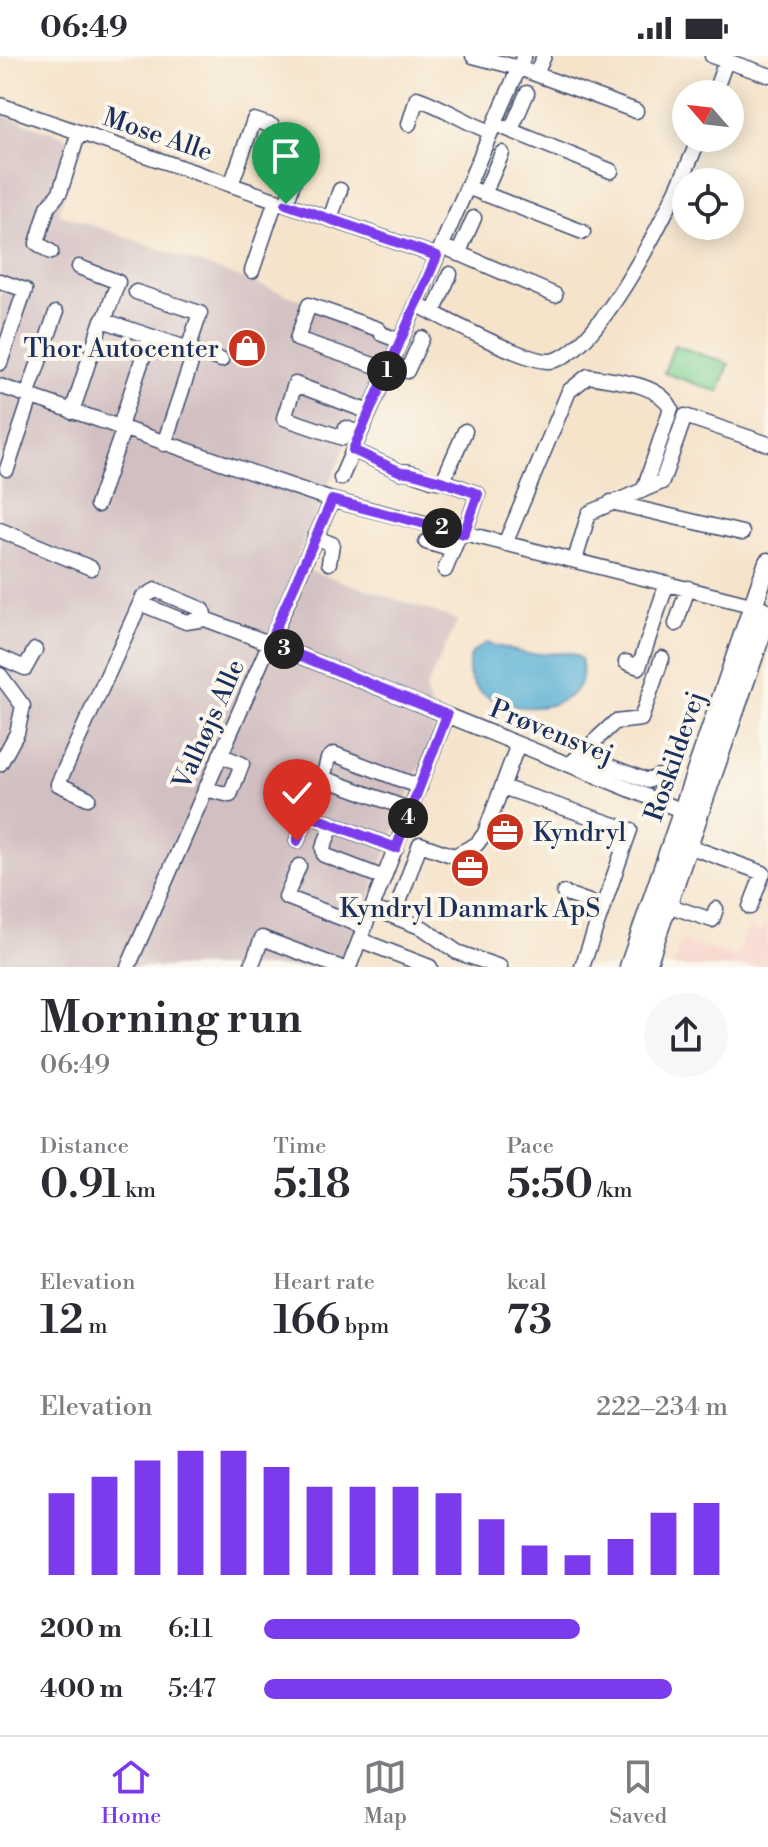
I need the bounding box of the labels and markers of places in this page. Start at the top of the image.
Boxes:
pin [252,122,320,204]
shop icon: Thor Autocenter [226,327,268,369]
place label: Thor Autocenter [23,333,219,365]
pin: 1 [367,351,407,391]
pin: 2 [422,508,462,548]
pin: 3 [264,629,304,669]
pin [263,759,331,841]
pin: 4 [388,798,428,838]
office icon: Kyndryl [484,811,526,853]
place label: Kyndryl [533,817,627,849]
office icon: Kyndryl Danmark ApS [449,847,491,889]
place label: Kyndryl Danmark ApS [340,893,601,925]

